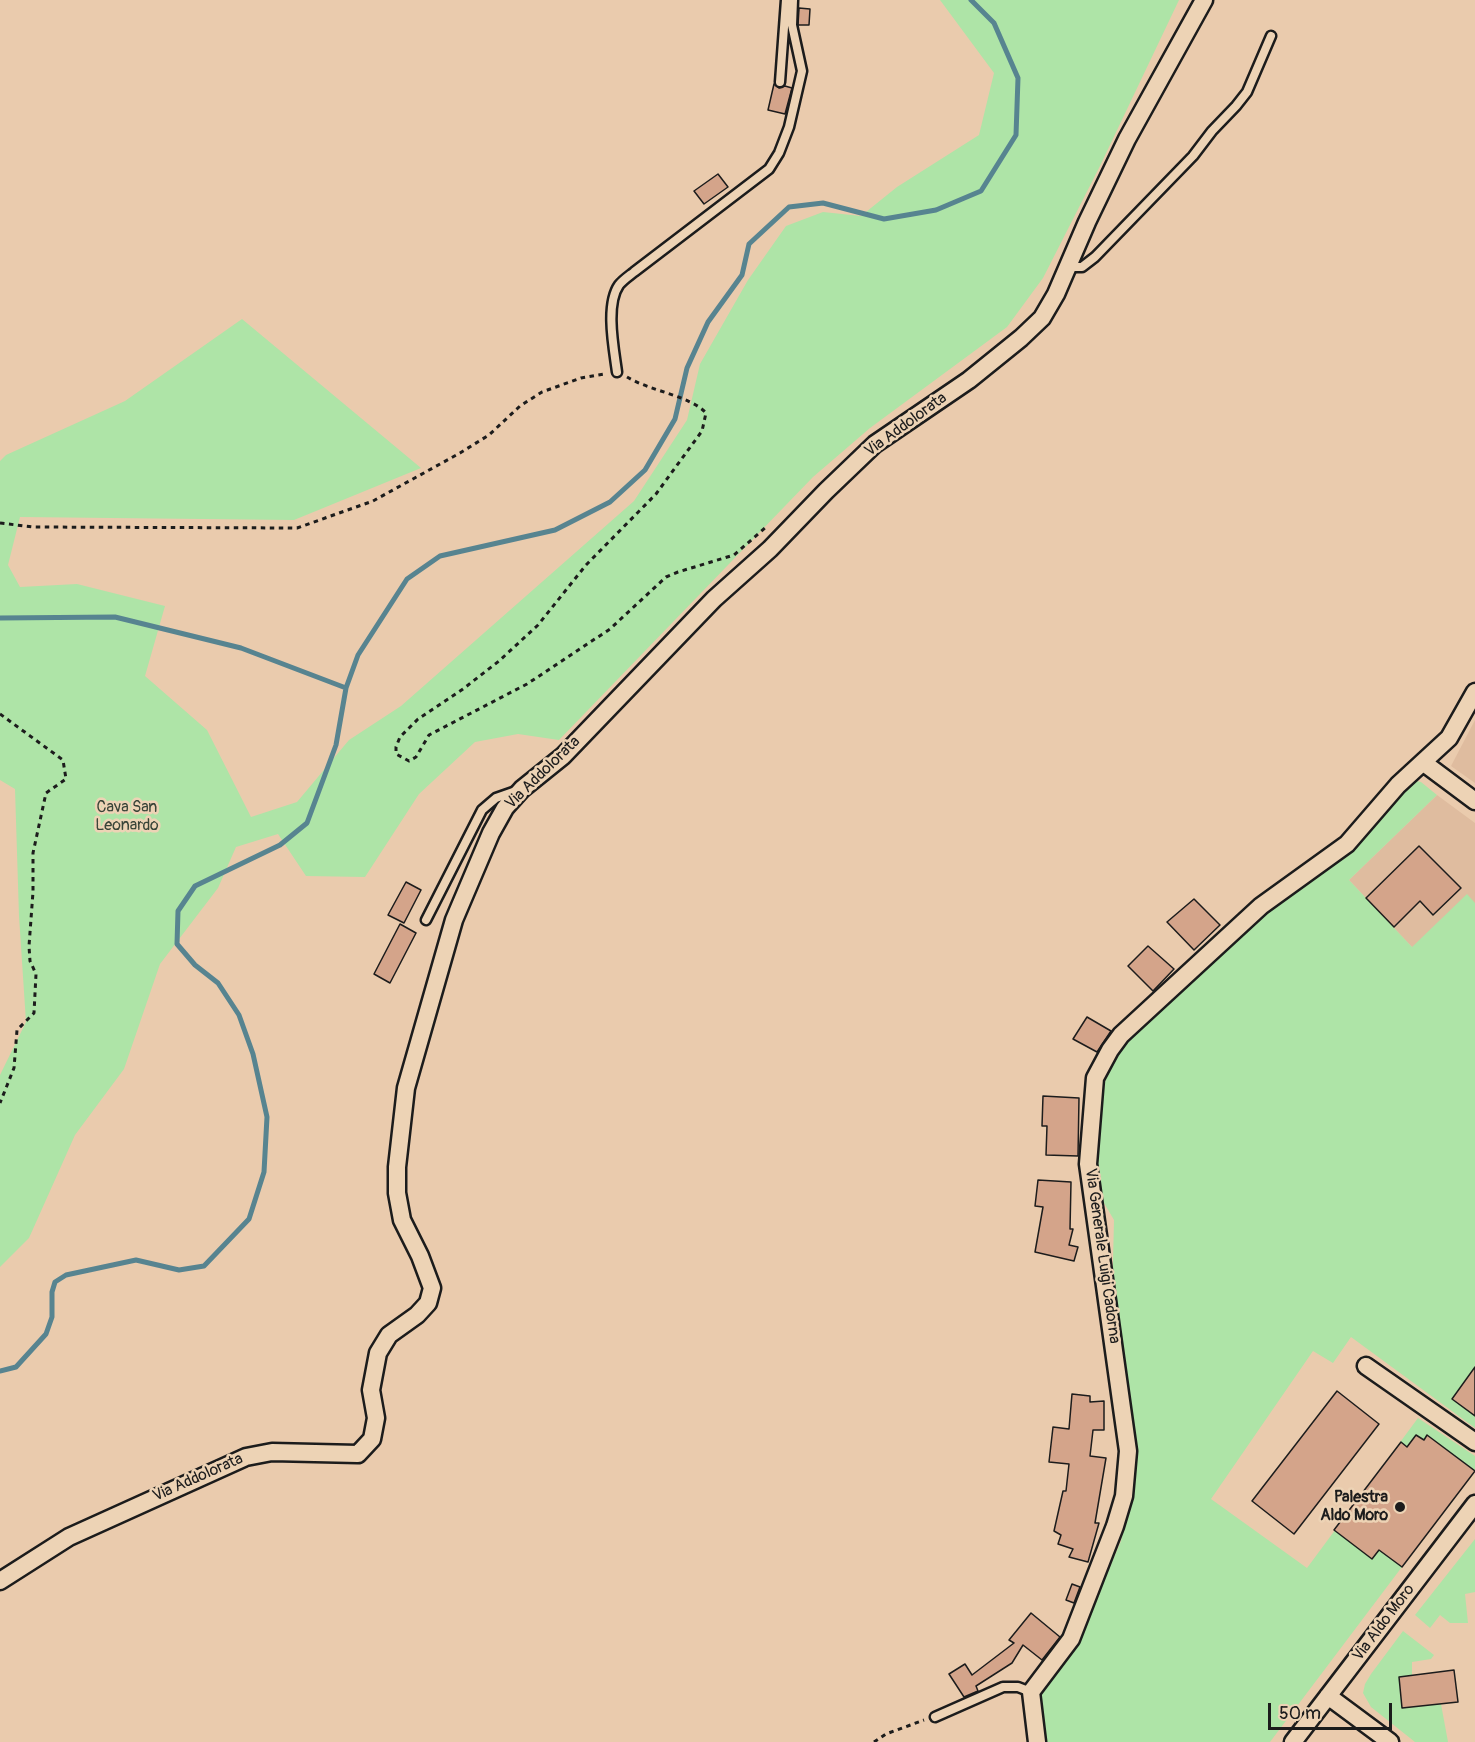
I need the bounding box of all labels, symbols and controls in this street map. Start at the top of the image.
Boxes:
street label: Via Addolorata [861,389,951,461]
street label: Via Addolorata [502,733,584,813]
park label: Cava San Leonardo [95,798,159,836]
street label: Via Generale Luigi Cadorna [1080,1167,1124,1345]
street label: Via Addolorata [150,1450,246,1506]
place label: Palestra Aldo Moro [1320,1488,1388,1526]
marker: Palestra Aldo Moro [1393,1500,1407,1514]
street label: Via Aldo Moro [1349,1581,1419,1665]
scale bar [1271,1691,1396,1729]
text: 50 m [1279,1702,1321,1725]

